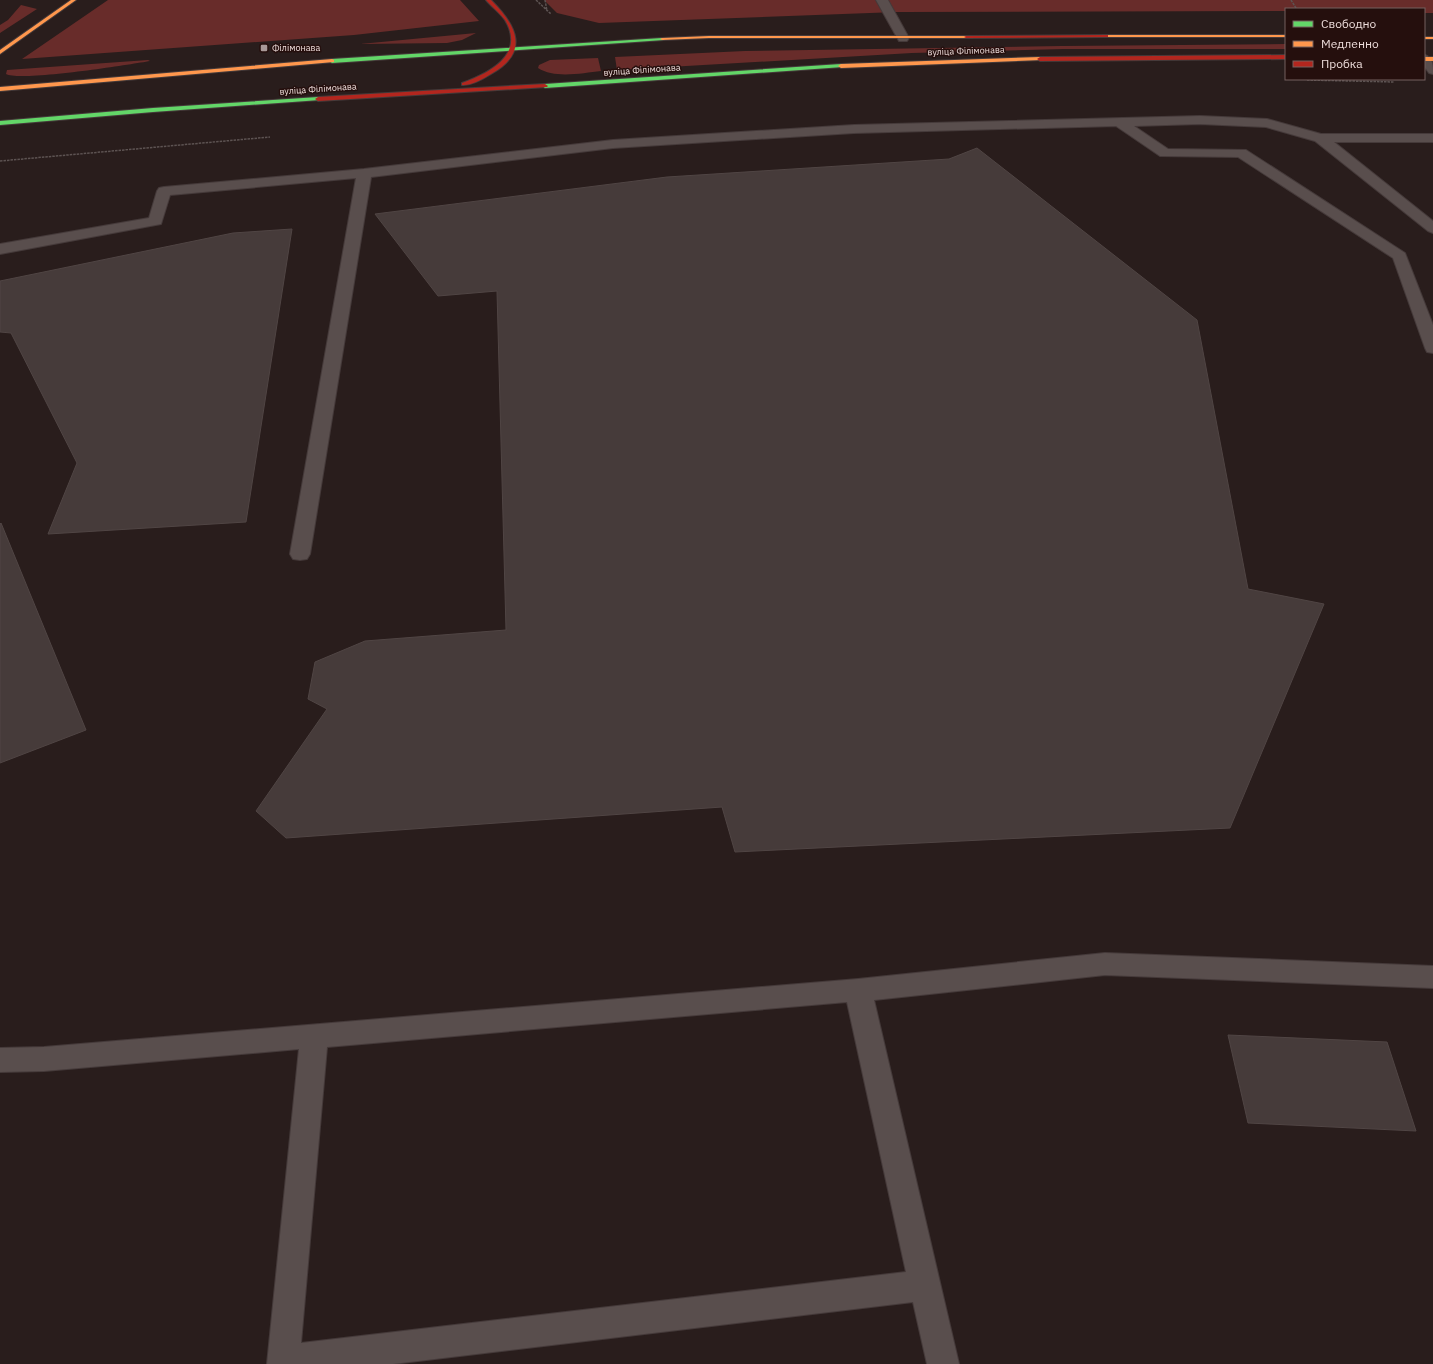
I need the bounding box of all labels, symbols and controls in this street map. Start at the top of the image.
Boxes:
legend [1285,8,1425,80]
text: Свободно [1321,16,1377,31]
text: Медленно [1321,36,1379,51]
place label: Філімонава [272,42,321,53]
marker: Філімонава [259,43,269,53]
street label: вуліца Філімонава [927,44,1005,57]
text: Пробка [1321,56,1363,71]
street label: вуліца Філімонава [603,61,681,78]
street label: вуліца Філімонава [279,80,357,97]

